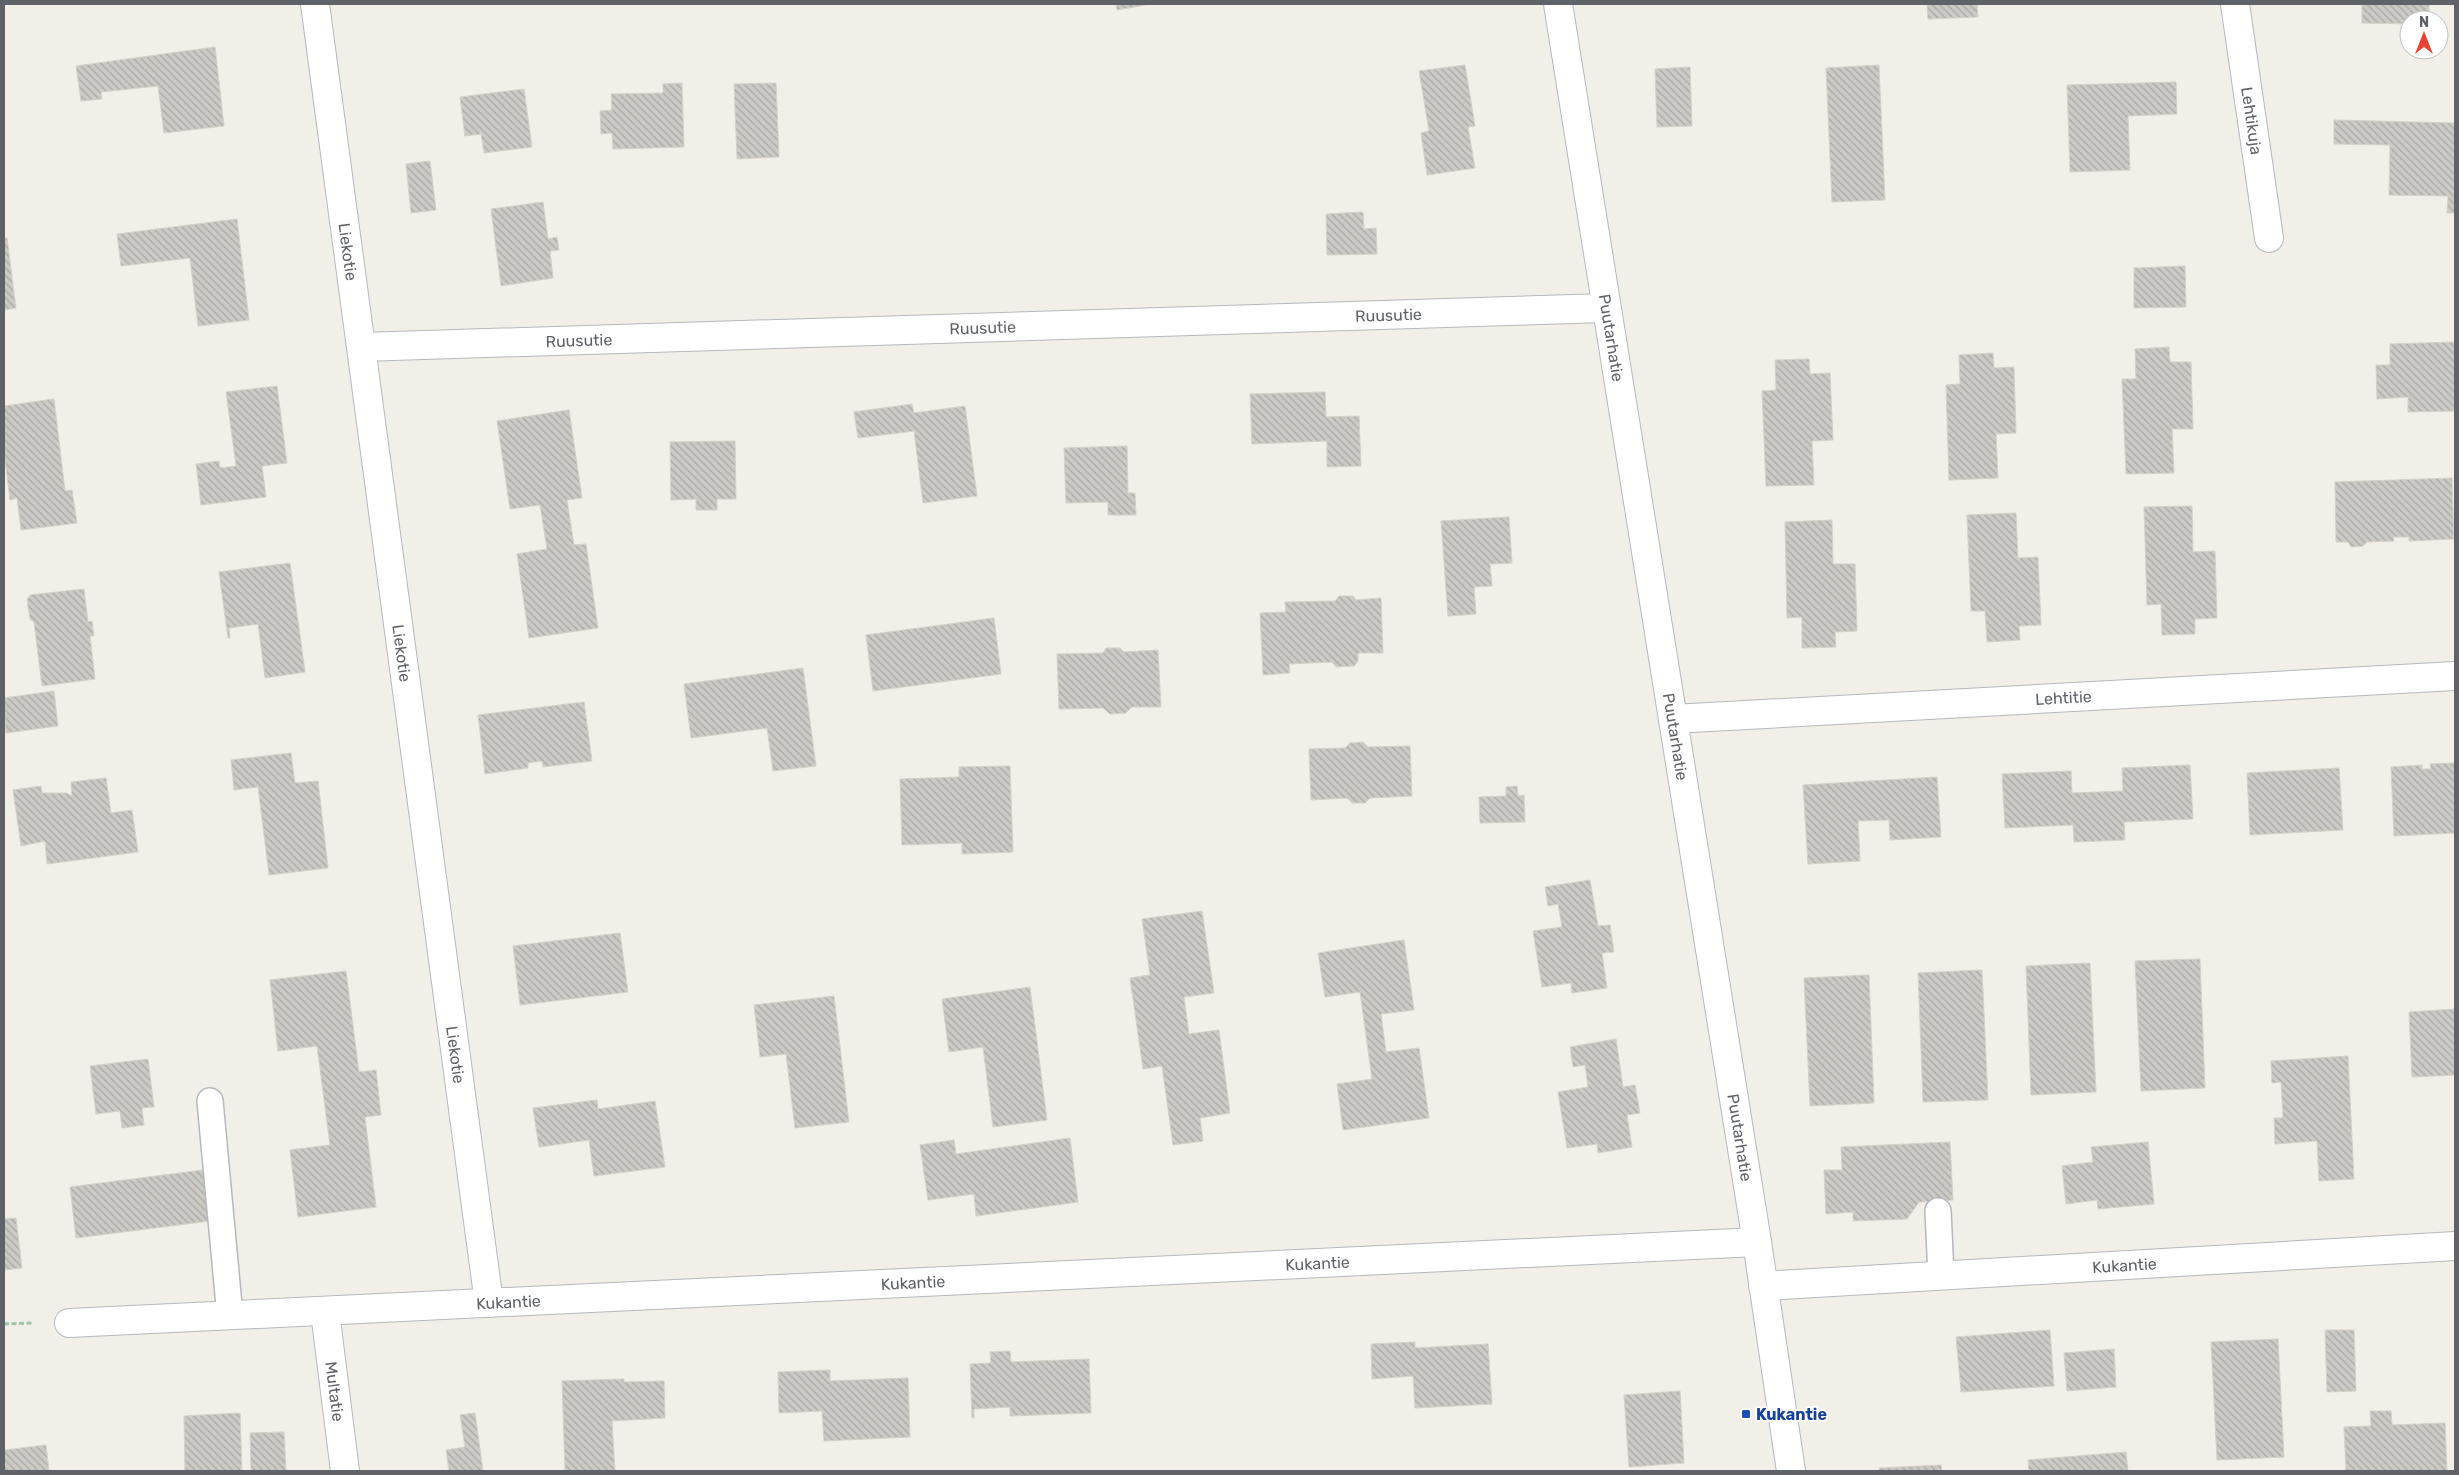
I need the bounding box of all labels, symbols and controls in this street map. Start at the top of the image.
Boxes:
north arrow [2399,10,2449,60]
text: N [2419,14,2429,31]
street label: Lehtikuja [2237,86,2266,156]
street label: Liekotie [334,222,361,282]
street label: Puutarhatie [1595,293,1628,383]
street label: Ruusutie [1355,305,1422,326]
street label: Ruusutie [949,317,1016,339]
street label: Ruusutie [545,330,613,351]
street label: Liekotie [388,623,415,683]
street label: Lehtitie [2035,687,2092,709]
street label: Puutarhatie [1659,692,1692,782]
street label: Liekotie [442,1025,469,1085]
street label: Puutarhatie [1723,1092,1756,1183]
street label: Kukantie [1285,1253,1350,1275]
street label: Kukantie [2092,1254,2157,1277]
street label: Kukantie [880,1272,946,1294]
street label: Kukantie [476,1291,541,1313]
street label: Multatie [321,1360,348,1423]
place label: Kukantie [1756,1405,1827,1424]
marker: Kukantie [1740,1408,1752,1420]

